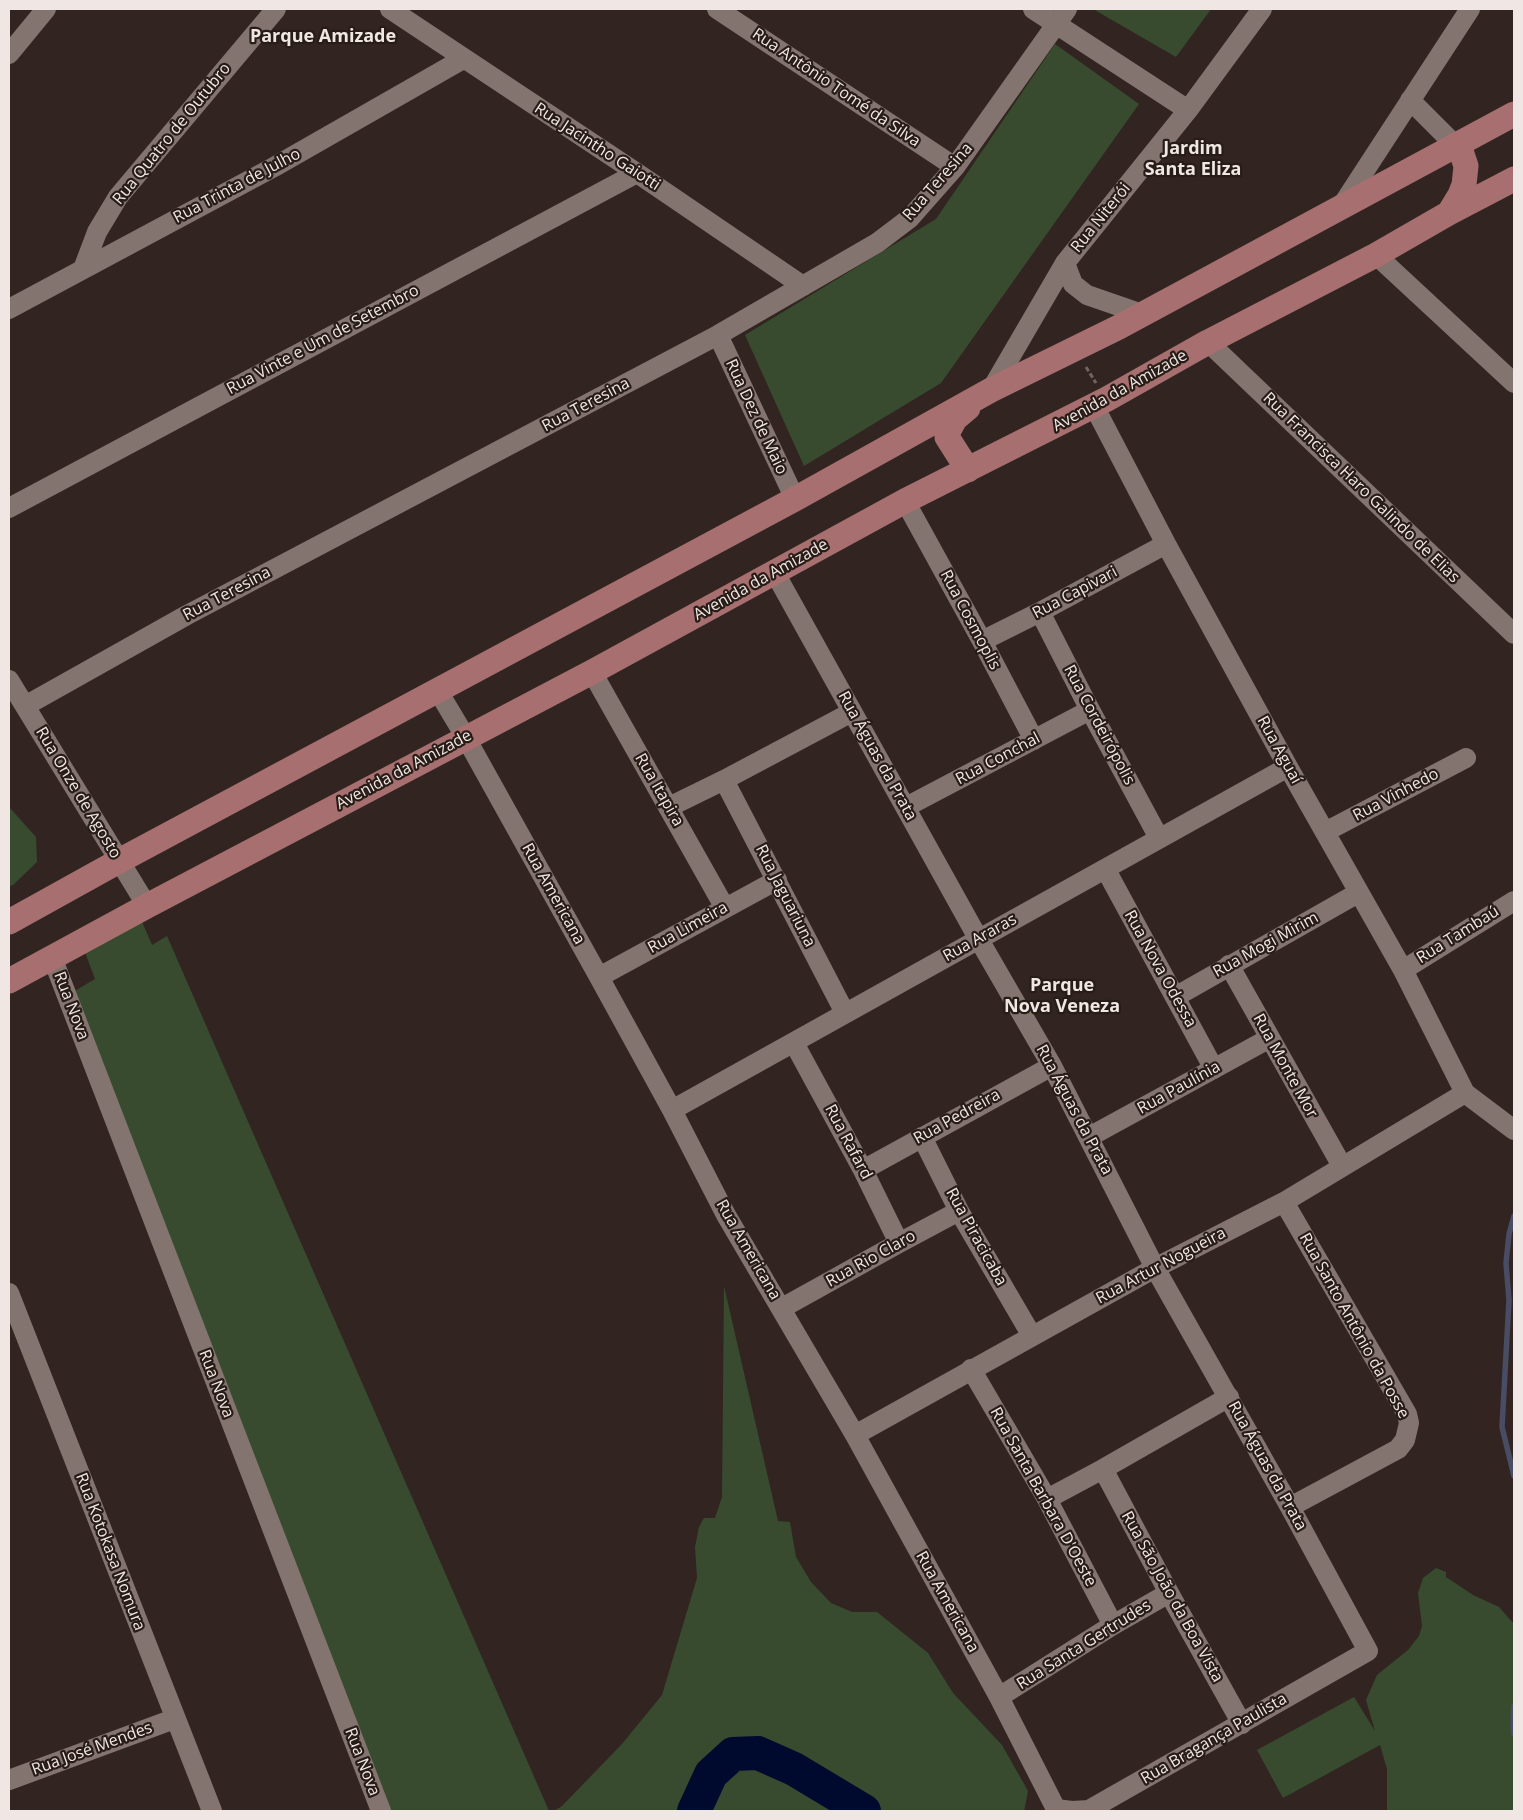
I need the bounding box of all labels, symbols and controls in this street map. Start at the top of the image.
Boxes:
street label: Rua Antônio Tomé da Silva [748,25,924,151]
district label: Parque Amizade [250,26,396,48]
street label: Rua Quatro de Outubro [109,59,235,209]
street label: Rua Jacintho Gaiotti [530,99,664,195]
district label: Jardim Santa Eliza [1145,138,1241,180]
street label: Rua Teresina [899,139,977,225]
street label: Rua Trinta de Julho [170,144,304,228]
street label: Rua Niterói [1067,179,1135,257]
street label: Rua Vinte e Um de Setembro [224,281,422,399]
street label: Avenida da Amizade [1049,346,1191,436]
street label: Rua Dez de Maio [721,356,791,478]
street label: Rua Teresina [539,374,633,436]
street label: Rua Francisca Haro Galindo de Elias [1259,389,1463,587]
street label: Avenida da Amizade [690,535,832,625]
street label: Rua Teresina [180,563,274,625]
street label: Rua Capivari [1029,563,1121,623]
street label: Rua Cosmoplis [936,567,1004,673]
street label: Rua Cordeirópolis [1059,662,1139,788]
street label: Rua Águas da Prata [834,688,920,824]
street label: Rua Aguaí [1253,713,1305,787]
street label: Rua Onze de Agosto [31,724,125,862]
street label: Avenida da Amizade [333,726,475,814]
street label: Rua Conchal [953,729,1043,789]
street label: Rua Itapira [630,750,688,830]
street label: Rua Vinhedo [1350,764,1442,826]
street label: Rua Americana [517,840,589,948]
street label: Rua Jaguariuna [751,842,819,950]
street label: Rua Limeira [645,898,731,958]
street label: Rua Tambaú [1413,902,1503,968]
street label: Rua Nova Odessa [1120,907,1200,1031]
street label: Rua Mogi Mirim [1210,908,1322,982]
street label: Rua Araras [940,910,1020,966]
street label: Rua Nova [49,969,93,1043]
district label: Parque Nova Veneza [1004,975,1120,1018]
street label: Rua Monte Mor [1248,1011,1322,1121]
street label: Rua Águas da Prata [1032,1042,1116,1178]
street label: Rua Paulínia [1134,1057,1224,1119]
street label: Rua Pedreira [910,1085,1004,1149]
street label: Rua Rafard [820,1101,876,1183]
street label: Rua Piracicaba [941,1185,1011,1289]
street label: Rua Americana [712,1196,784,1304]
street label: Rua Artur Nogueira [1093,1224,1229,1308]
street label: Rua Rio Claro [823,1226,919,1292]
street label: Rua Santo Antônio da Posse [1295,1230,1413,1422]
street label: Rua Nova [194,1347,238,1421]
street label: Rua Águas da Prata [1224,1398,1310,1534]
street label: Rua Santa Barbara D'Oeste [986,1404,1100,1590]
street label: Rua Kotokasa Nomura [71,1471,149,1633]
street label: Rua São João da Boa Vista [1117,1508,1227,1686]
street label: Rua Americana [911,1548,983,1656]
street label: Rua Santa Gertrudes [1013,1596,1155,1694]
street label: Rua Bragança Paulista [1138,1689,1290,1789]
street label: Rua José Mendes [29,1718,155,1780]
street label: Rua Nova [340,1725,384,1799]

